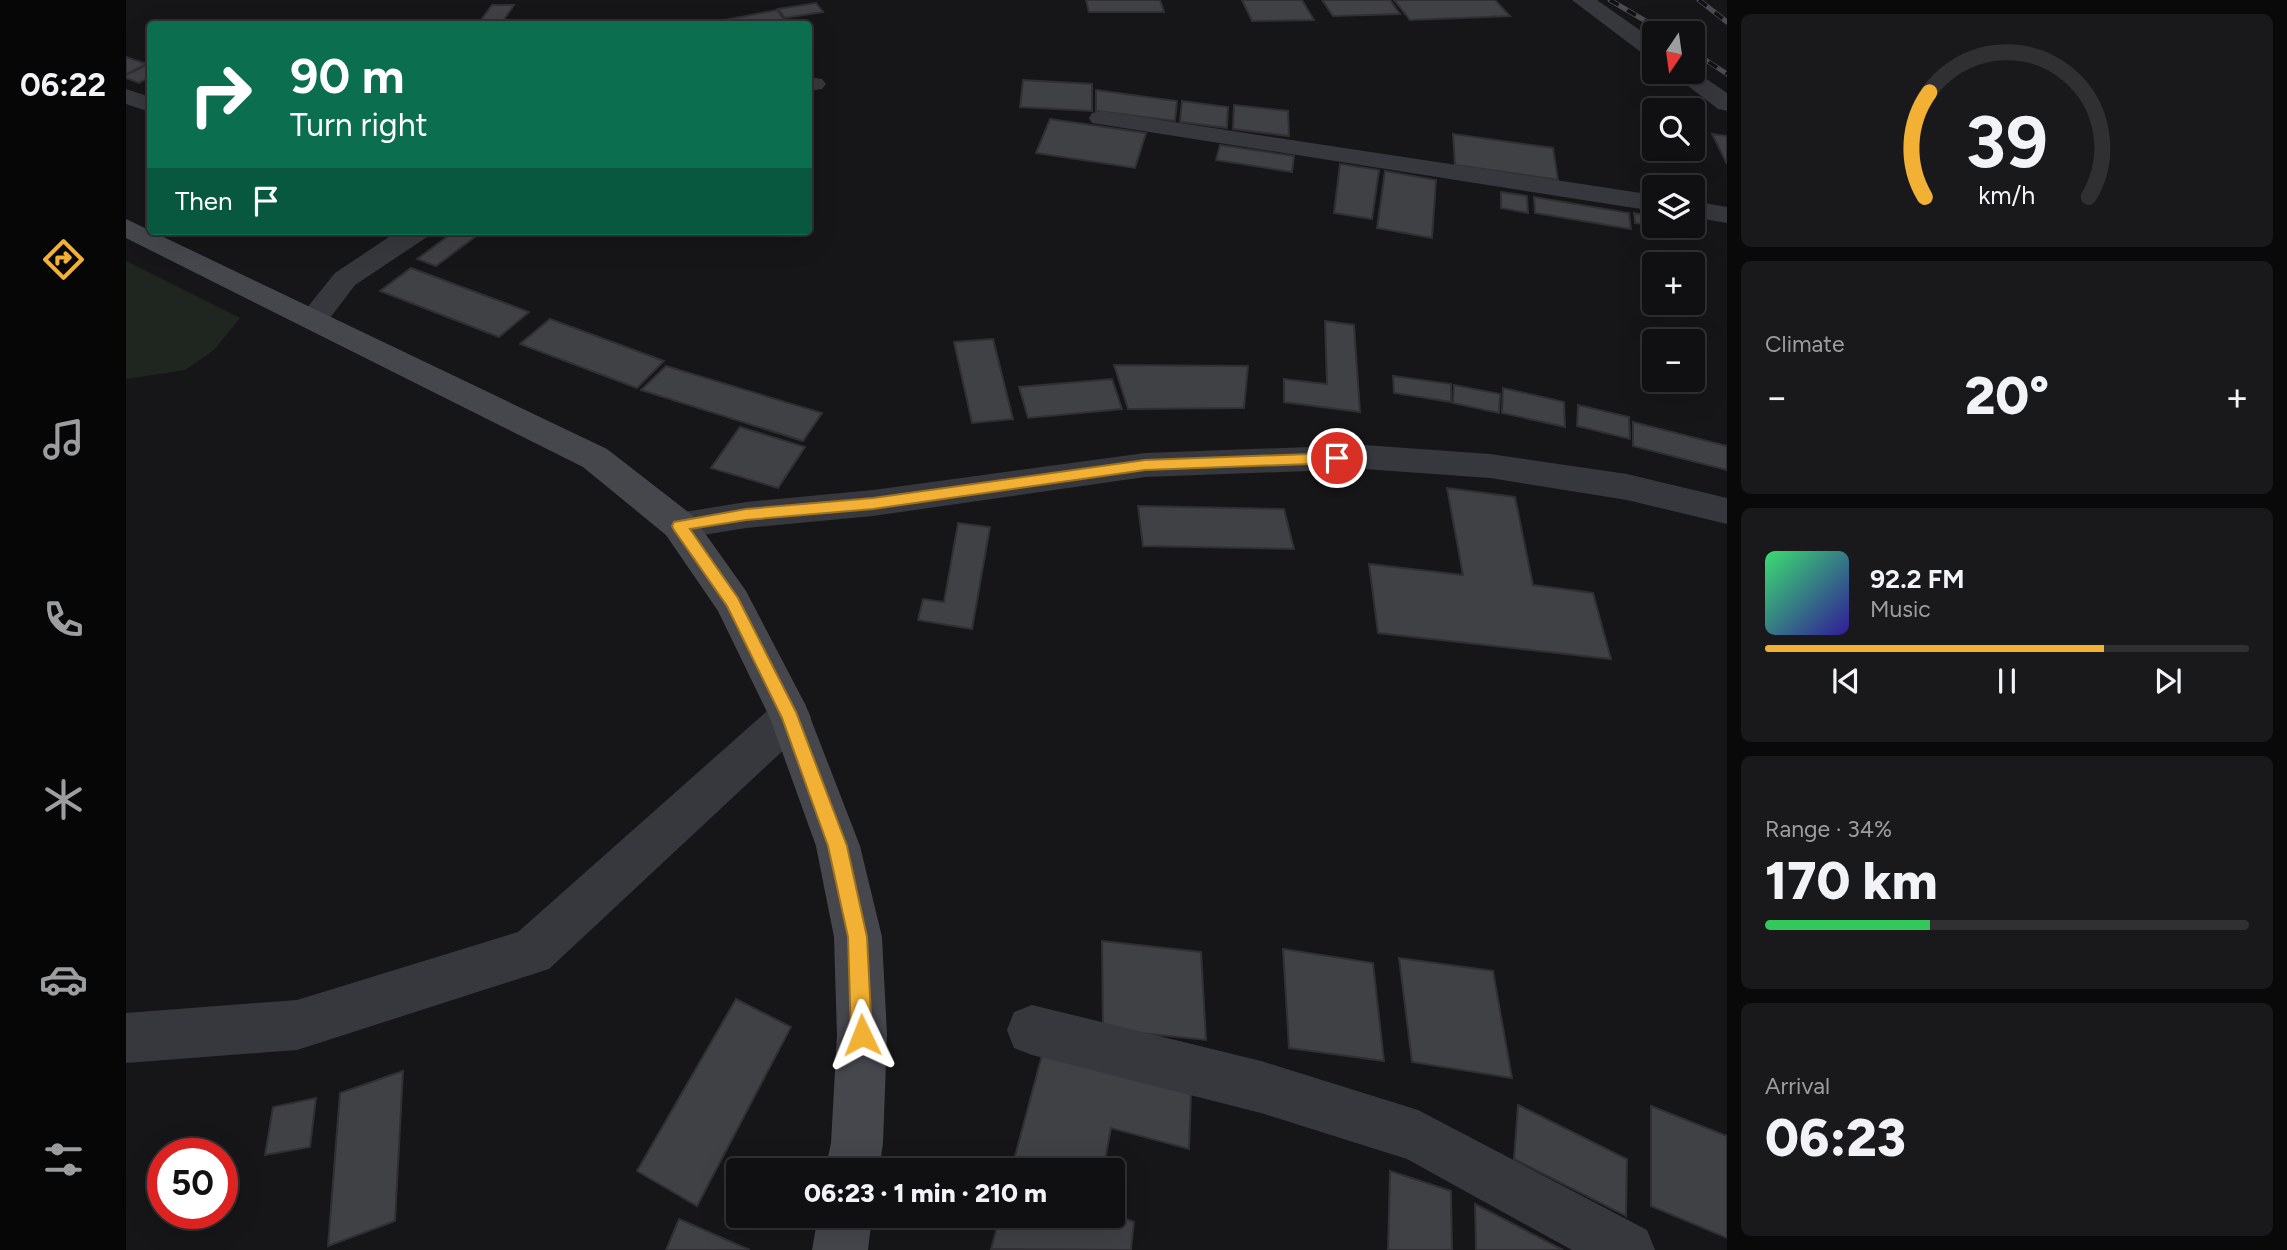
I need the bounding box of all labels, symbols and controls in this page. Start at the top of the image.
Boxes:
north arrow [1642,21,1704,84]
map controls [1642,21,1705,392]
text: 90 m [290,46,405,105]
icon: right [175,49,266,140]
text: 06:22 [20,66,106,104]
button: search [1642,98,1705,161]
text: 39 [1966,98,2048,185]
text: Turn right [290,106,428,144]
button: layers [1642,175,1705,238]
text: km/h [1978,179,2036,209]
icon: arrive [247,182,285,220]
text: Then [175,185,233,217]
icon: directions [39,235,88,284]
button: + [1642,252,1705,315]
button: − [1642,329,1705,392]
text: Climate [1765,330,1844,358]
text: 20° [1965,365,2049,427]
text: − [1765,374,1789,420]
text: + [2225,374,2249,420]
icon: music [39,415,88,464]
pin [1307,428,1367,488]
icon: arrive [1318,439,1356,477]
text: 92.2 FM [1870,563,1965,595]
icon: phone [39,595,88,644]
text: Music [1870,595,1931,623]
icon: previous [1827,662,1865,700]
icon: pause [1988,662,2026,700]
icon: next [2149,662,2187,700]
icon: climate [39,775,88,824]
text: Range · 34% [1765,815,1892,843]
text: 170 km [1765,850,1938,912]
icon: car [39,955,88,1004]
position arrow [825,998,899,1072]
text: Arrival [1765,1072,1830,1100]
text: 06:23 [1765,1107,1906,1169]
icon: filters [39,1135,88,1184]
speed limit sign: 50 [147,1138,238,1229]
text: 06:23 · 1 min · 210 m [804,1177,1047,1209]

